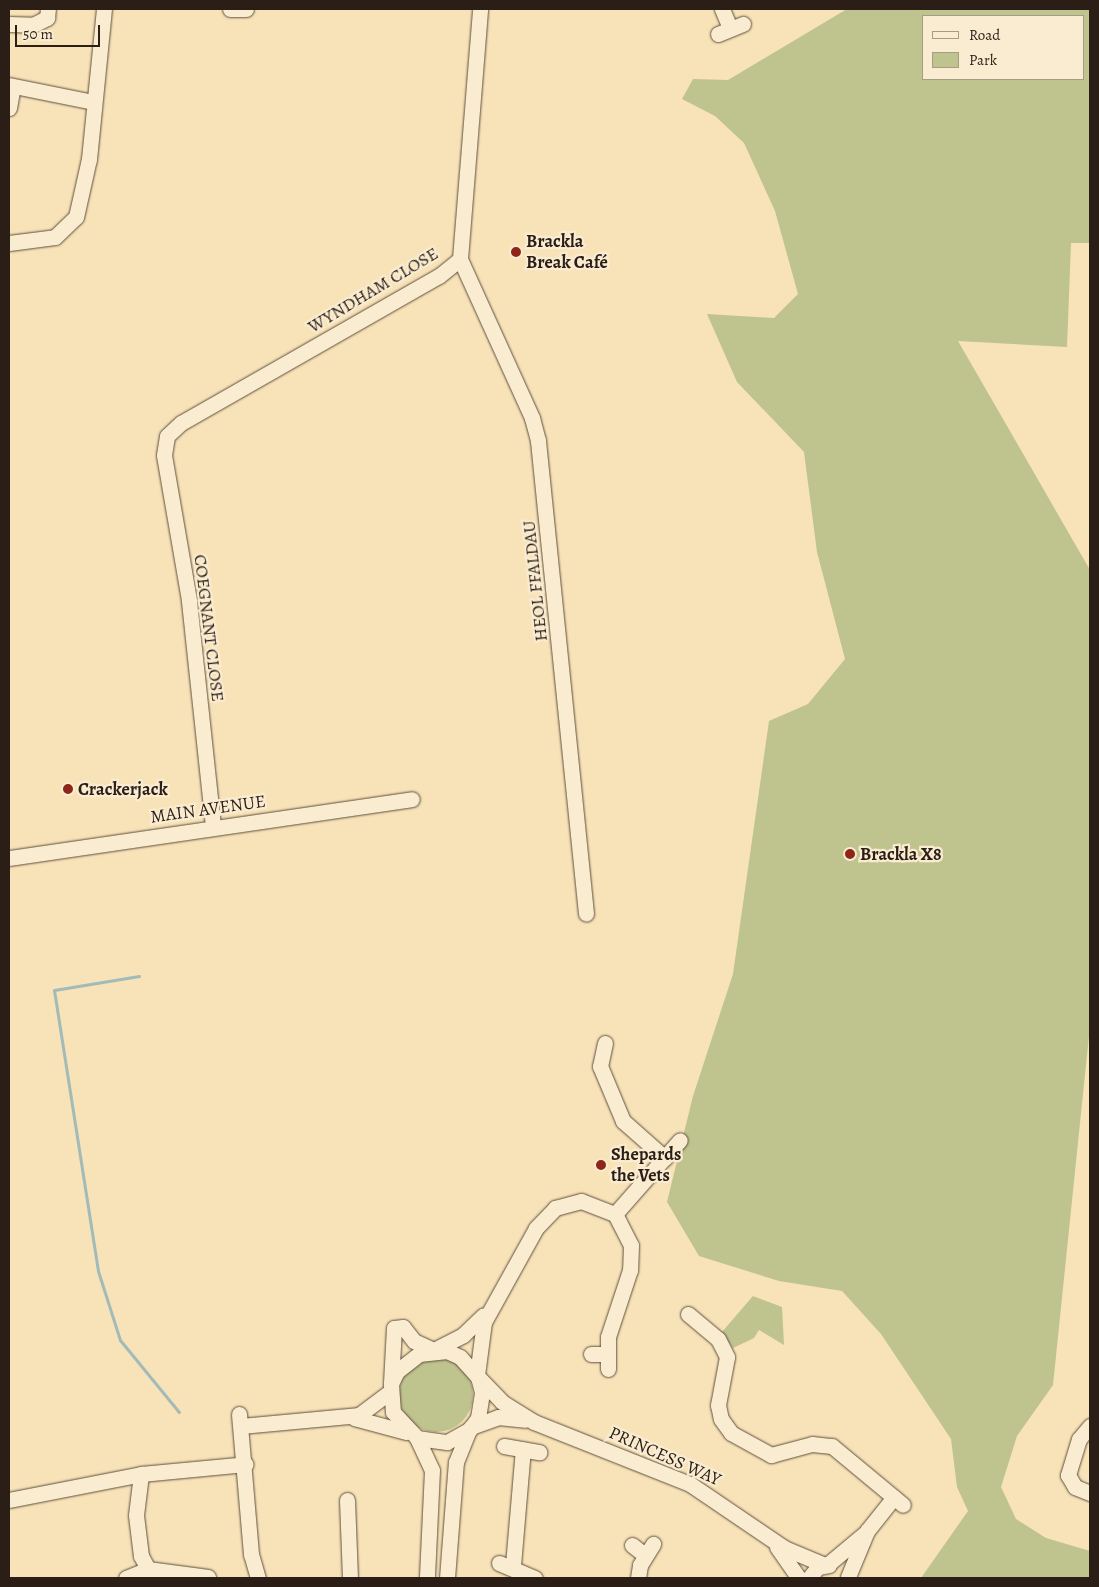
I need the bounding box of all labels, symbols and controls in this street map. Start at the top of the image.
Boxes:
scale bar [18,15,102,47]
legend [922,15,1084,80]
text: 50 m [23,24,53,44]
text: Road [969,25,1000,45]
text: Park [969,50,997,70]
place label: Brackla Break Café [526,231,608,274]
street label: WYNDHAM CLOSE [304,243,442,337]
marker: Brackla Break Café [510,246,522,258]
street label: HEOL FFALDAU [518,519,552,643]
street label: COEGNANT CLOSE [189,553,229,703]
place label: Crackerjack [78,778,168,800]
marker: Crackerjack [62,783,74,795]
street label: MAIN AVENUE [149,790,267,828]
place label: Brackla X8 [860,843,942,865]
marker: Brackla X8 [844,848,856,860]
place label: Shepards the Vets [611,1144,681,1186]
marker: Shepards the Vets [595,1159,607,1171]
street label: PRINCESS WAY [606,1422,724,1490]

